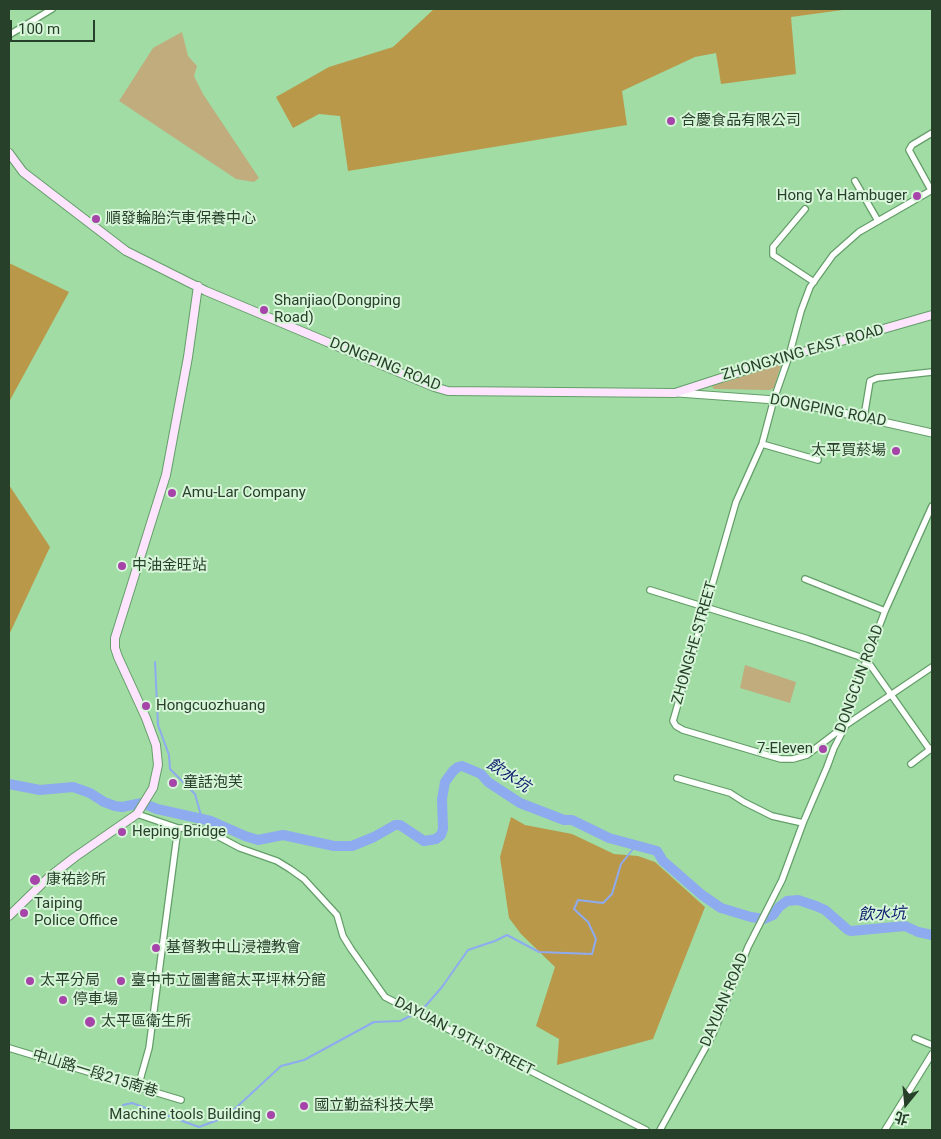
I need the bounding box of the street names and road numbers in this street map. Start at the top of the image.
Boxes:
street label: ZHONGXING EAST ROAD [720,321,886,385]
street label: DONGPING ROAD [327,334,443,396]
street label: DONGPING ROAD [768,391,888,431]
street label: ZHONGHE STREET [669,579,721,707]
street label: DONGCUN ROAD [832,622,888,736]
street label: DAYUAN ROAD [697,951,753,1049]
street label: DAYUAN 19TH STREET [391,994,537,1080]
street label: 中山路一段215南巷 [30,1046,160,1102]

